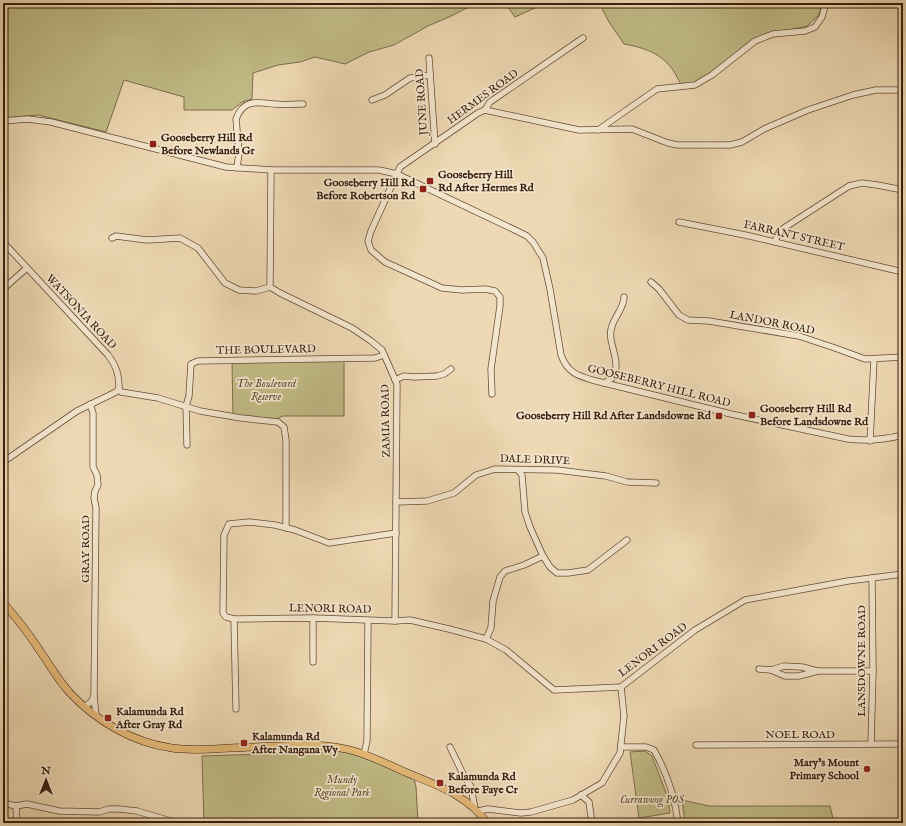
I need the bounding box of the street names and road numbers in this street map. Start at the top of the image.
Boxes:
street label: HERMES ROAD [445,66,522,128]
street label: JUNE ROAD [413,68,431,138]
street label: FARRANT STREET [742,218,846,254]
street label: WATSONIA ROAD [43,272,119,352]
street label: LANDOR ROAD [728,308,816,338]
street label: THE BOULEVARD [216,342,316,358]
street label: GOOSEBERRY HILL ROAD [586,361,732,411]
street label: ZAMIA ROAD [378,384,394,458]
street label: DALE DRIVE [500,452,571,468]
street label: GRAY ROAD [79,515,93,583]
street label: LENORI ROAD [289,601,372,617]
street label: LANSDOWNE ROAD [855,605,869,717]
street label: LENORI ROAD [616,619,690,680]
street label: NOEL ROAD [765,728,835,742]

